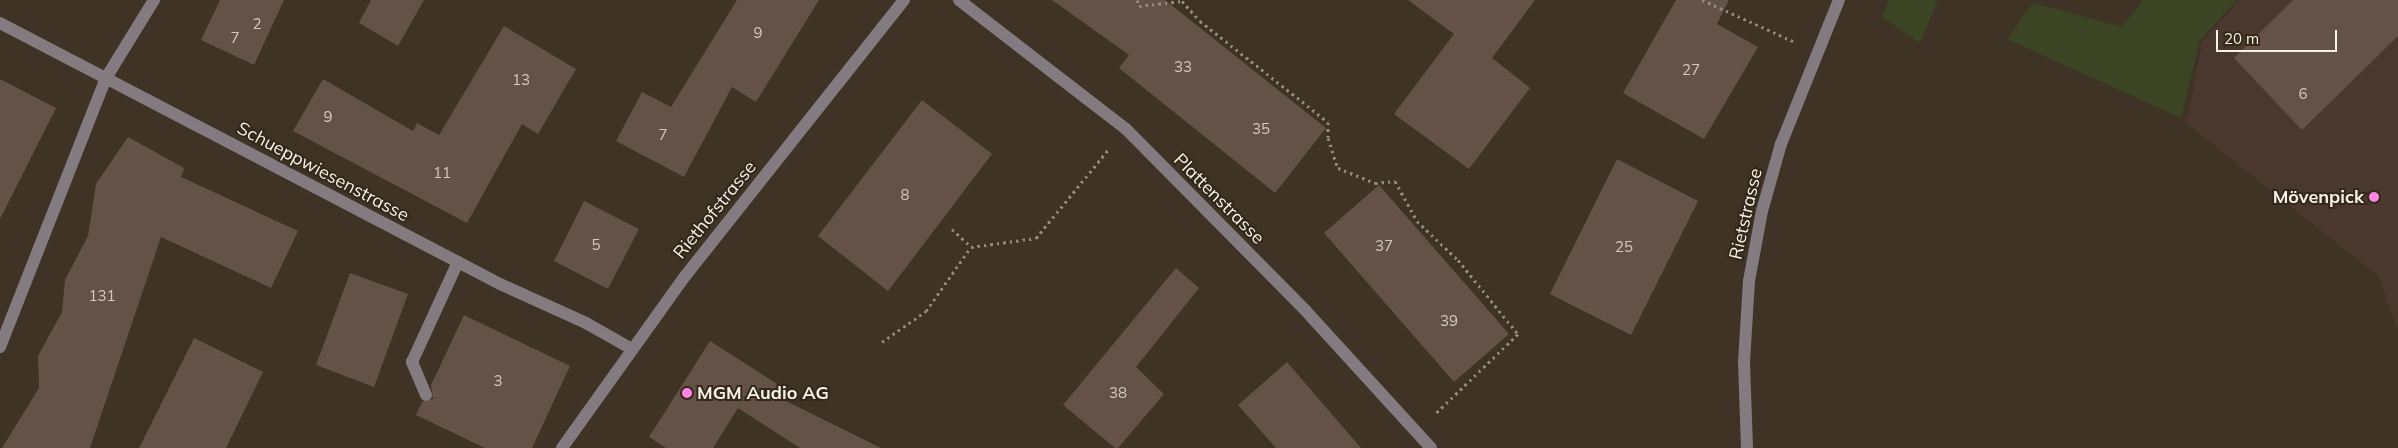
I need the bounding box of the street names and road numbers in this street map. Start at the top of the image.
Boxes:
street label: Schueppwiesenstrasse [233,118,413,226]
street label: Plattenstrasse [1169,149,1269,249]
street label: Riethofstrasse [669,157,761,263]
street label: Rietstrasse [1725,166,1767,262]

